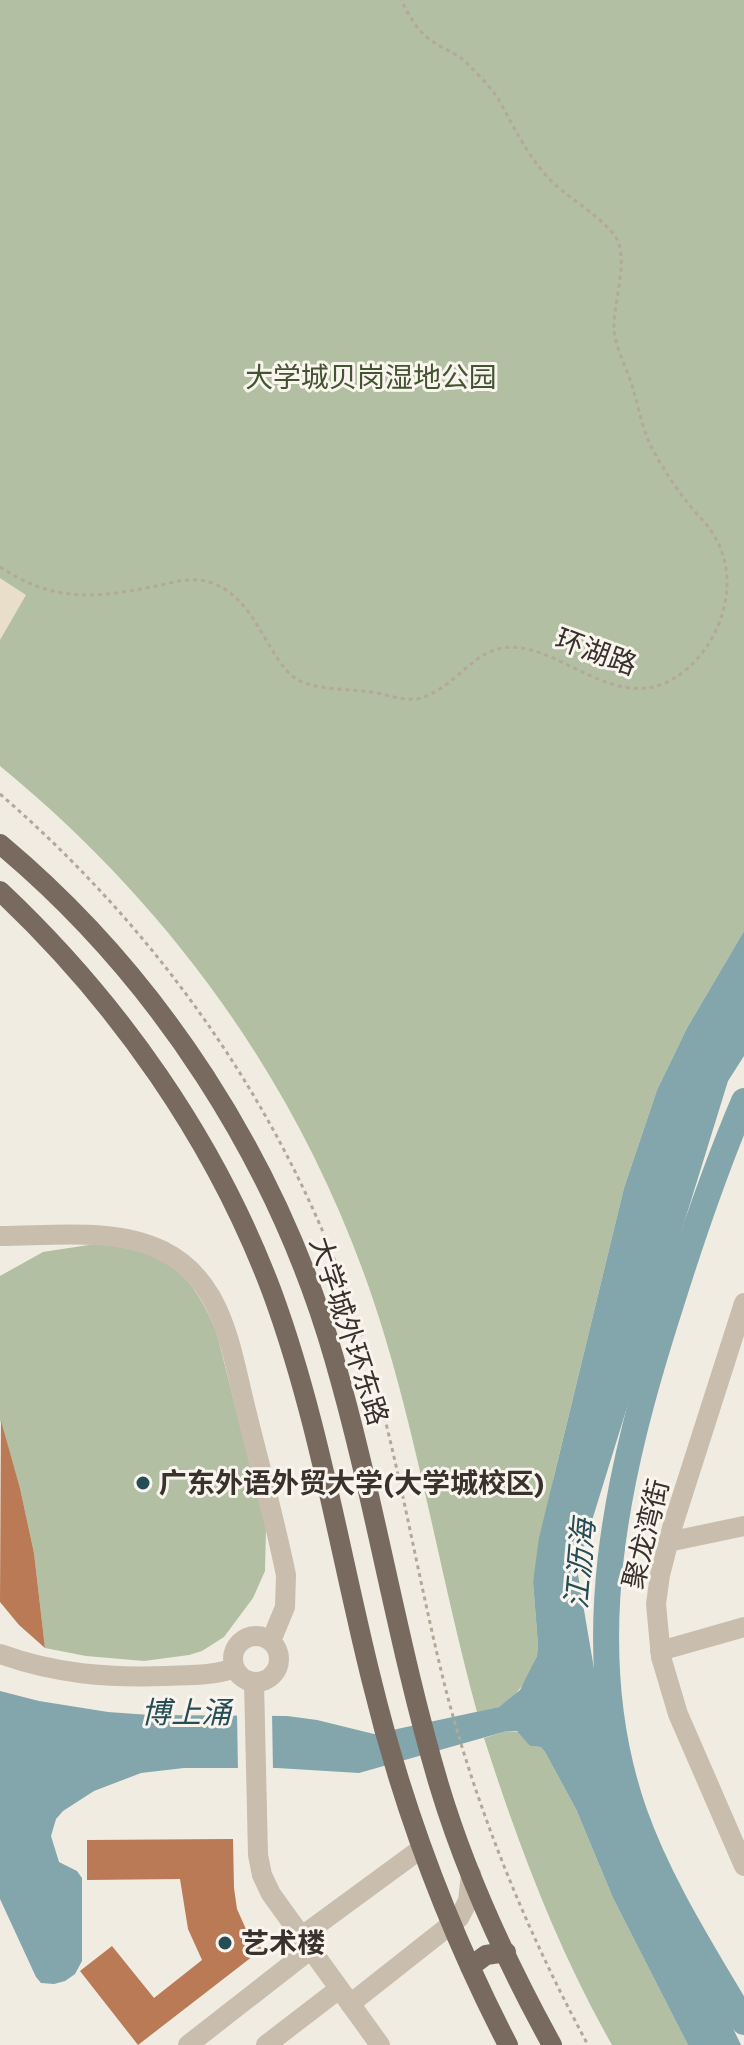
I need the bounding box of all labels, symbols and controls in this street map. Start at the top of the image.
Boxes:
park label: 大学城贝岗湿地公园 [245,361,497,394]
street label: 环湖路 [551,622,641,682]
street label: 大学城外环东路 [303,1233,395,1429]
place label: 广东外语外贸大学(大学城校区) [159,1467,545,1500]
marker: 广东外语外贸大学(大学城校区) [134,1474,152,1492]
street label: 聚龙湾街 [616,1476,676,1592]
water label: 江沥海 [559,1514,602,1610]
water label: 博上涌 [141,1695,234,1730]
place label: 艺术楼 [241,1927,325,1960]
marker: 艺术楼 [216,1934,234,1952]

